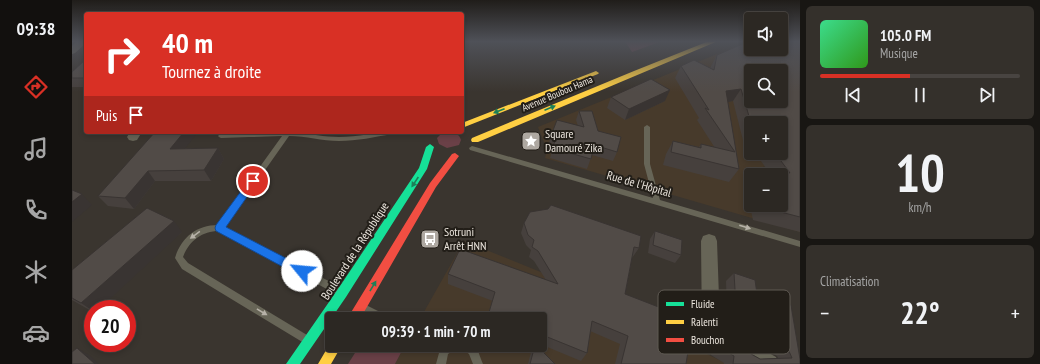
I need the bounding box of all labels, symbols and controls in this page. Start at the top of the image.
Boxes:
map controls [744,12,788,212]
button: sound [744,12,788,56]
text: 09:38 [17,17,55,40]
text: 40 m [162,24,213,61]
text: 105.0 FM [880,26,931,45]
icon: right [96,28,148,80]
text: Musique [880,45,918,62]
text: Tournez à droite [162,60,261,83]
button: search [744,64,788,108]
icon: directions [22,73,50,101]
street label: Avenue Boubou Hama [520,73,595,114]
icon: previous [842,84,864,106]
icon: pause [909,84,931,106]
icon: next [976,84,998,106]
icon: arrive [125,104,147,126]
one-way arrow [544,105,556,111]
text: Puis [96,106,117,125]
one-way arrow [493,108,505,114]
button: + [744,116,788,160]
place label: Square Damouré Zika [545,126,602,155]
place icon: Square Damouré Zika [520,130,542,152]
icon: music [22,135,50,163]
text: 10 [895,139,945,206]
pin [236,164,270,198]
street label: Rue de l'Hôpital [605,167,673,200]
button: − [744,168,788,212]
icon: arrive [242,170,264,192]
one-way arrow [411,177,419,188]
icon: phone [22,196,50,224]
street label: Boulevard de la République [317,199,392,302]
text: km/h [908,199,932,216]
place label: Sotruni Arrêt HNN [444,224,486,253]
one-way arrow [740,224,752,230]
bus stop icon: Sotruni Arrêt HNN [419,228,441,250]
one-way arrow [190,231,201,239]
position arrow [281,250,323,292]
icon: climate [22,258,50,286]
text: Climatisation [820,273,879,290]
one-way arrow [369,280,376,292]
legend [658,290,790,354]
text: 22° [900,293,940,332]
text: Fluide [691,297,715,311]
text: − [820,299,829,327]
text: + [1011,299,1020,327]
speed limit sign: 20 [84,300,136,352]
one-way arrow [256,309,268,316]
text: Ralenti [691,315,718,329]
icon: car [22,319,50,347]
text: 09:39 · 1 min · 70 m [382,322,490,341]
text: Bouchon [691,333,724,347]

